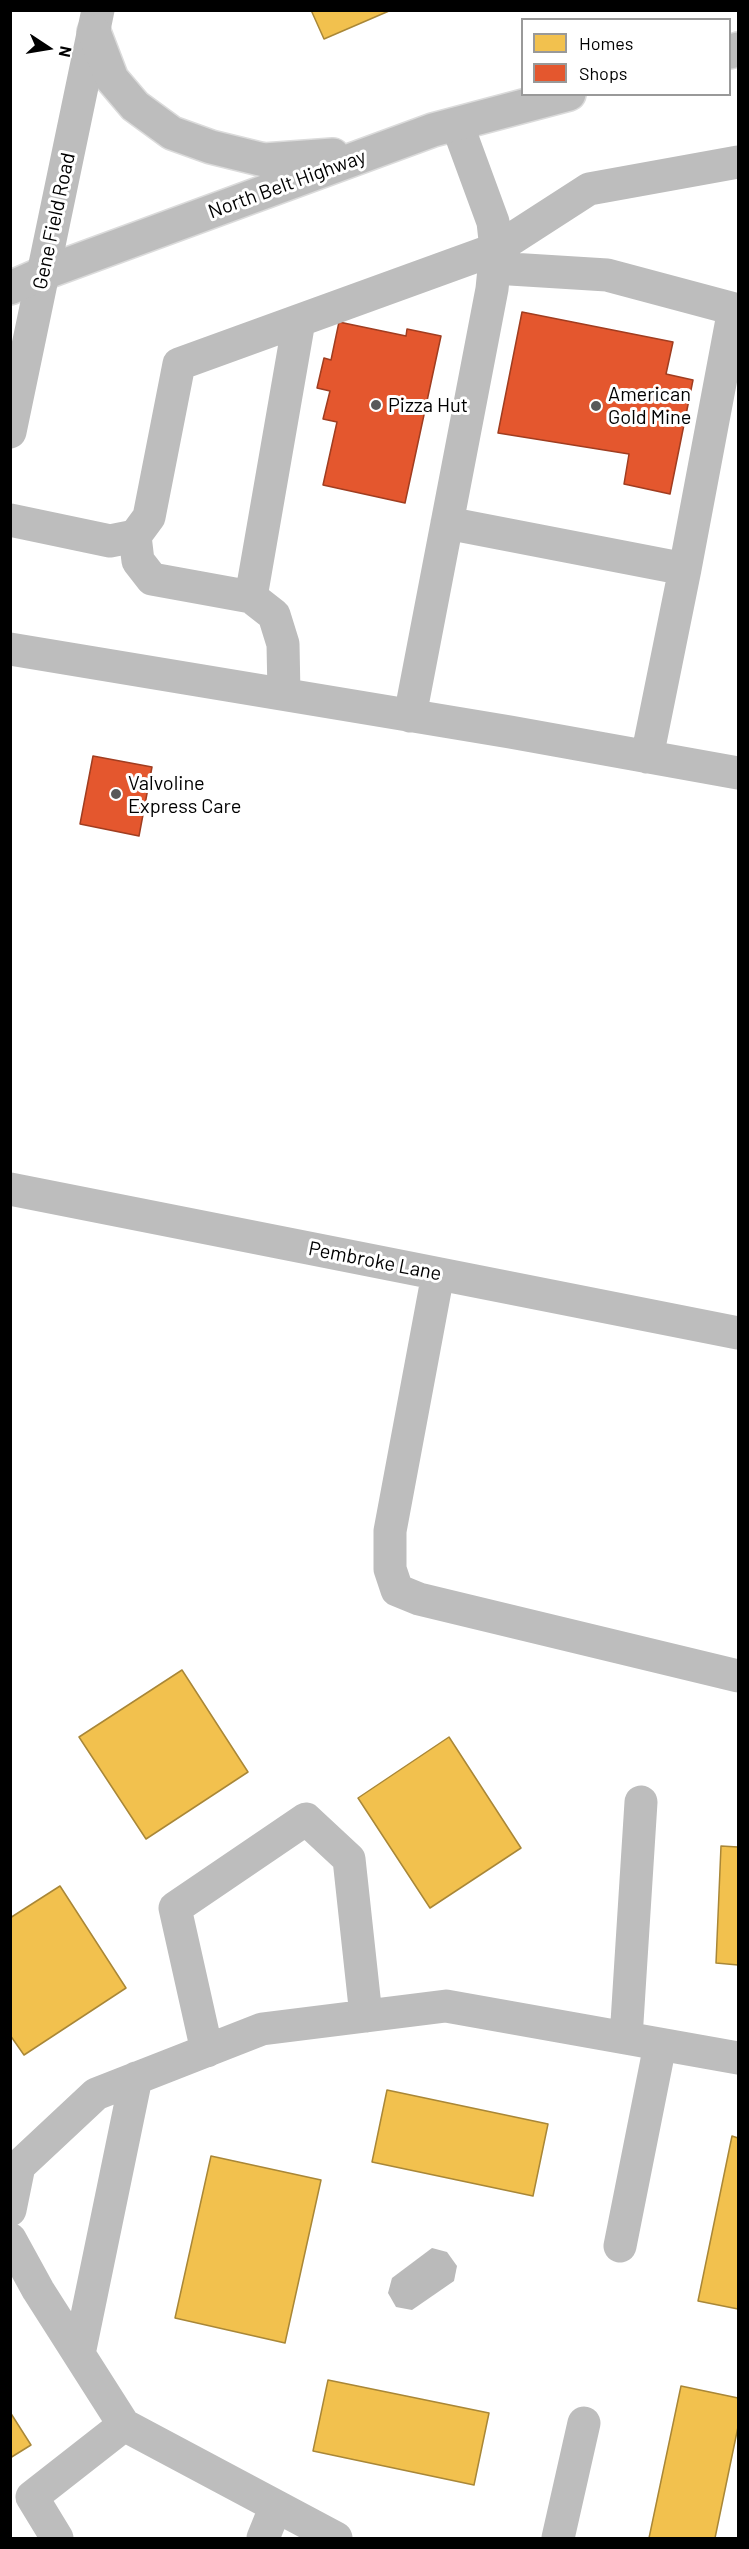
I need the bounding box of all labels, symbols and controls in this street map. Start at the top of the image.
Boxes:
north arrow [18,18,78,78]
legend [521,18,731,96]
text: Homes [579,32,633,54]
text: N [56,45,76,59]
text: Shops [579,62,628,84]
street label: North Belt Highway [205,144,369,224]
street label: Gene Field Road [28,150,80,292]
place label: American Gold Mine [608,382,691,429]
place label: Pizza Hut [388,393,468,417]
marker: Pizza Hut [369,398,383,412]
marker: American Gold Mine [589,399,603,413]
place label: Valvoline Express Care [128,771,241,818]
marker: Valvoline Express Care [109,787,123,801]
street label: Pembroke Lane [307,1236,443,1286]

